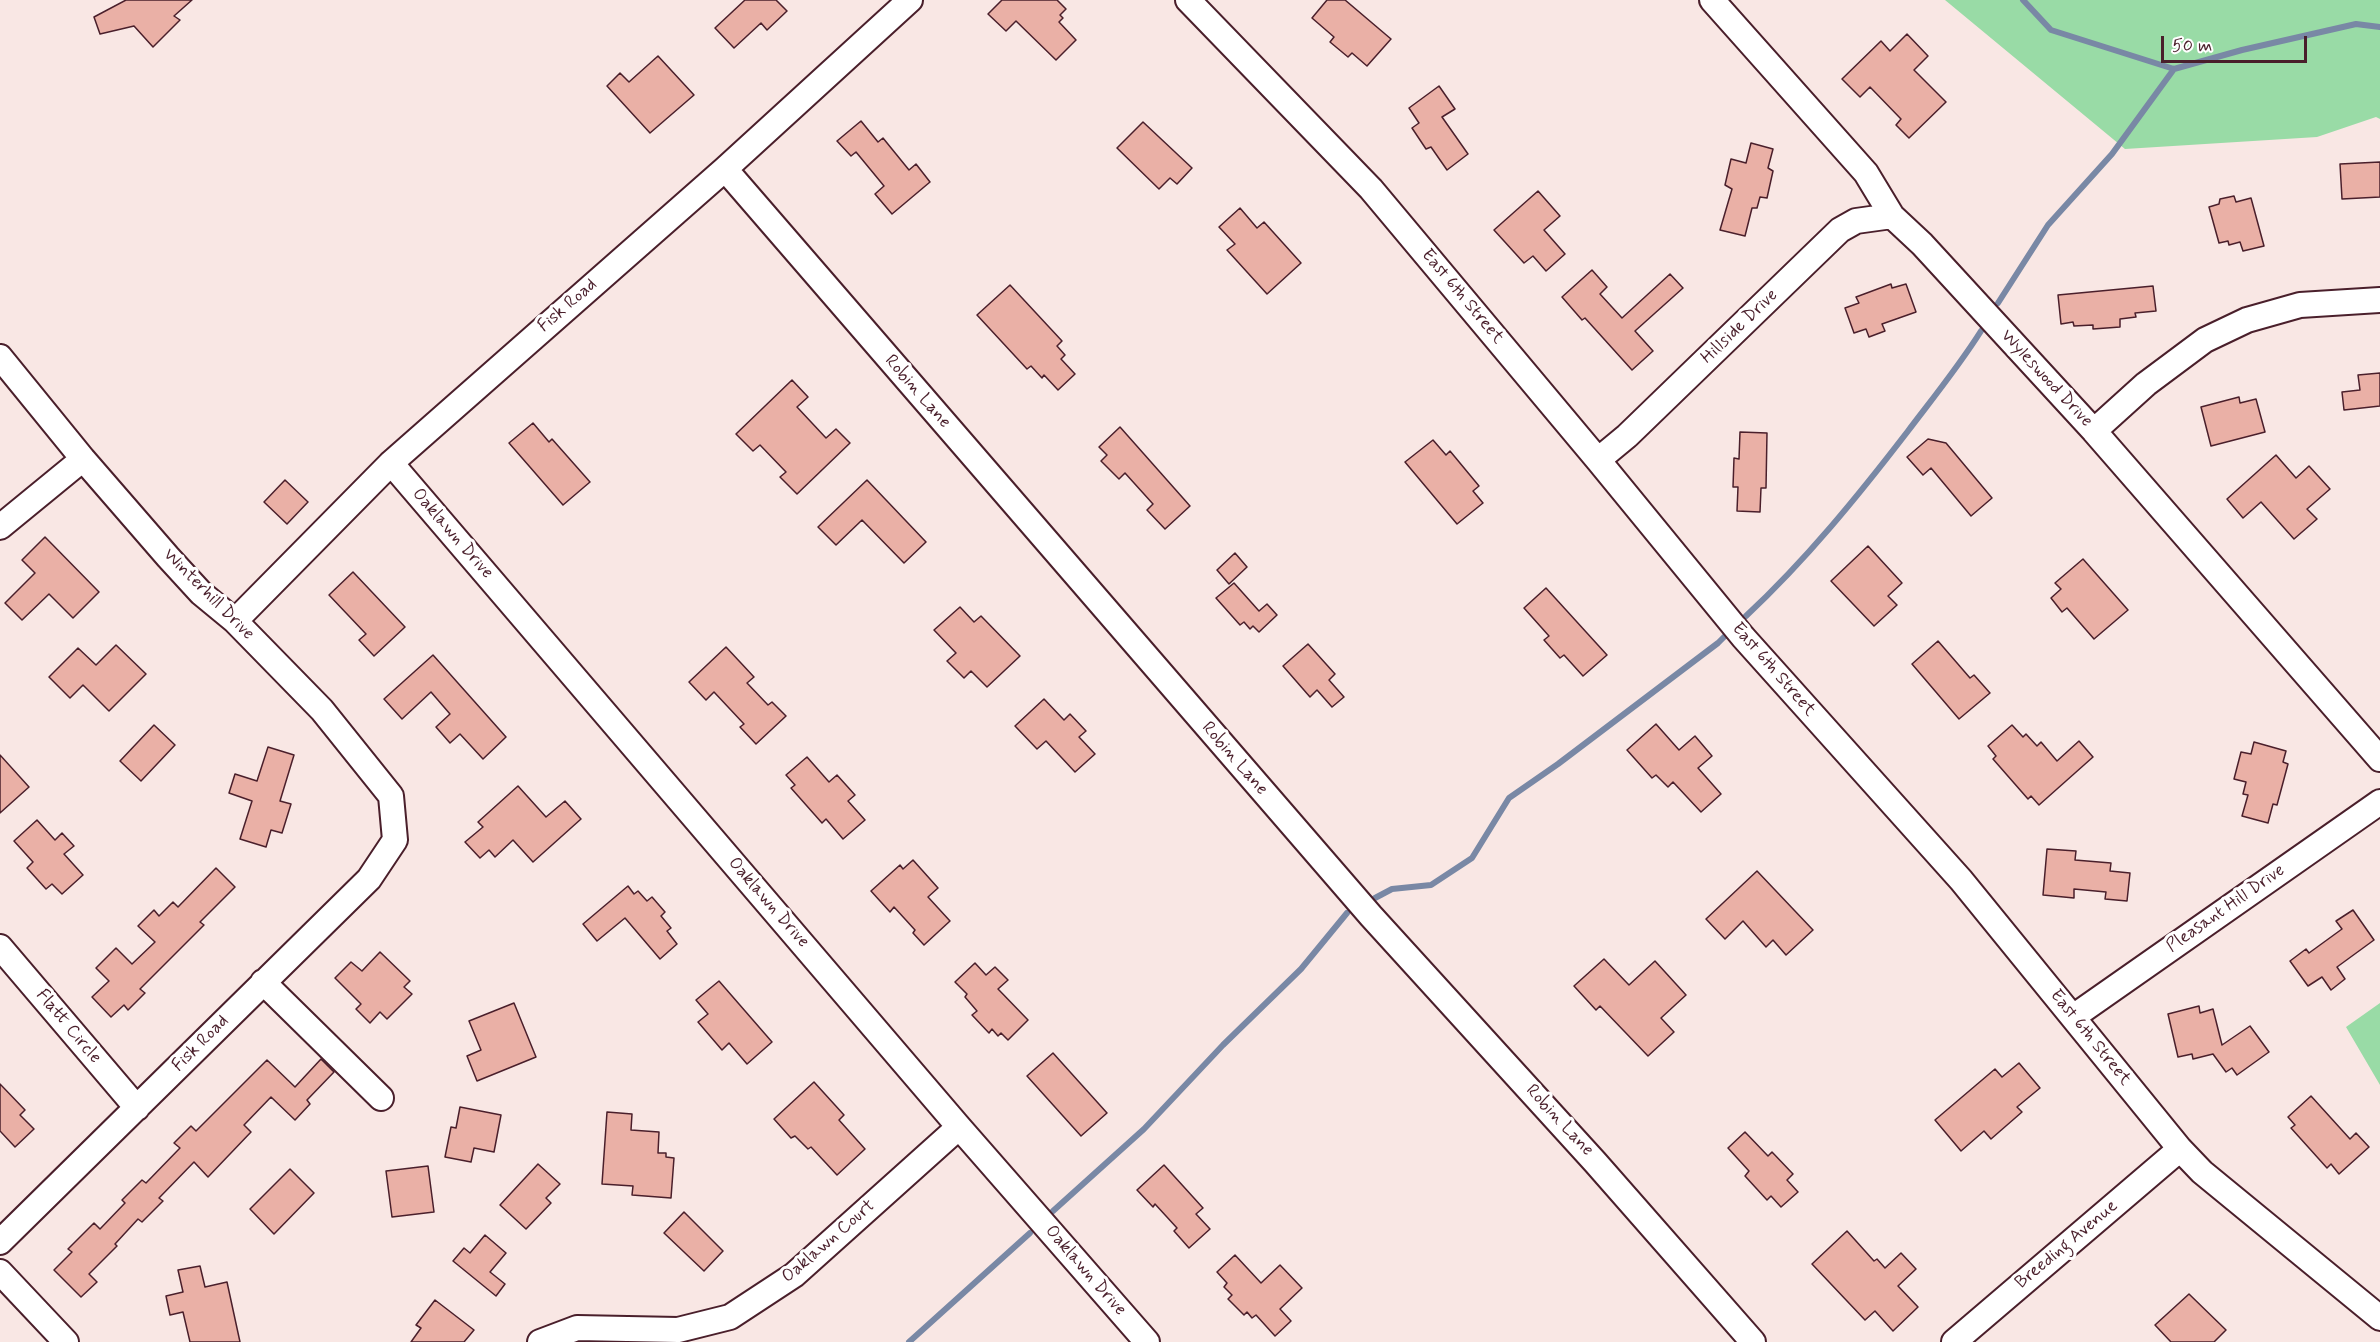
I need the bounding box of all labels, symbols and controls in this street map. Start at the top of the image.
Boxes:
scale bar [2164,24,2310,62]
text: 50 m [2172,34,2212,58]
street label: East 6th Street [1416,245,1508,349]
street label: Fisk Road [534,274,602,338]
street label: Hillside Drive [1697,285,1783,369]
street label: Wyleswood Drive [1995,326,2097,432]
street label: Robin Lane [879,351,955,433]
street label: Oaklawn Drive [407,484,497,584]
street label: Winterhill Drive [158,545,258,645]
street label: East 6th Street [1726,619,1820,721]
street label: Robin Lane [1196,718,1272,800]
street label: Oaklawn Drive [723,853,813,953]
street label: Pleasant Hill Drive [2163,860,2289,958]
street label: Flatt Circle [31,985,105,1069]
street label: East 6th Street [2045,986,2135,1090]
street label: Fisk Road [168,1011,234,1077]
street label: Robin Lane [1520,1081,1598,1161]
street label: Oaklawn Court [778,1196,880,1288]
street label: Breeding Avenue [2011,1196,2123,1294]
street label: Oaklawn Drive [1040,1221,1130,1321]

